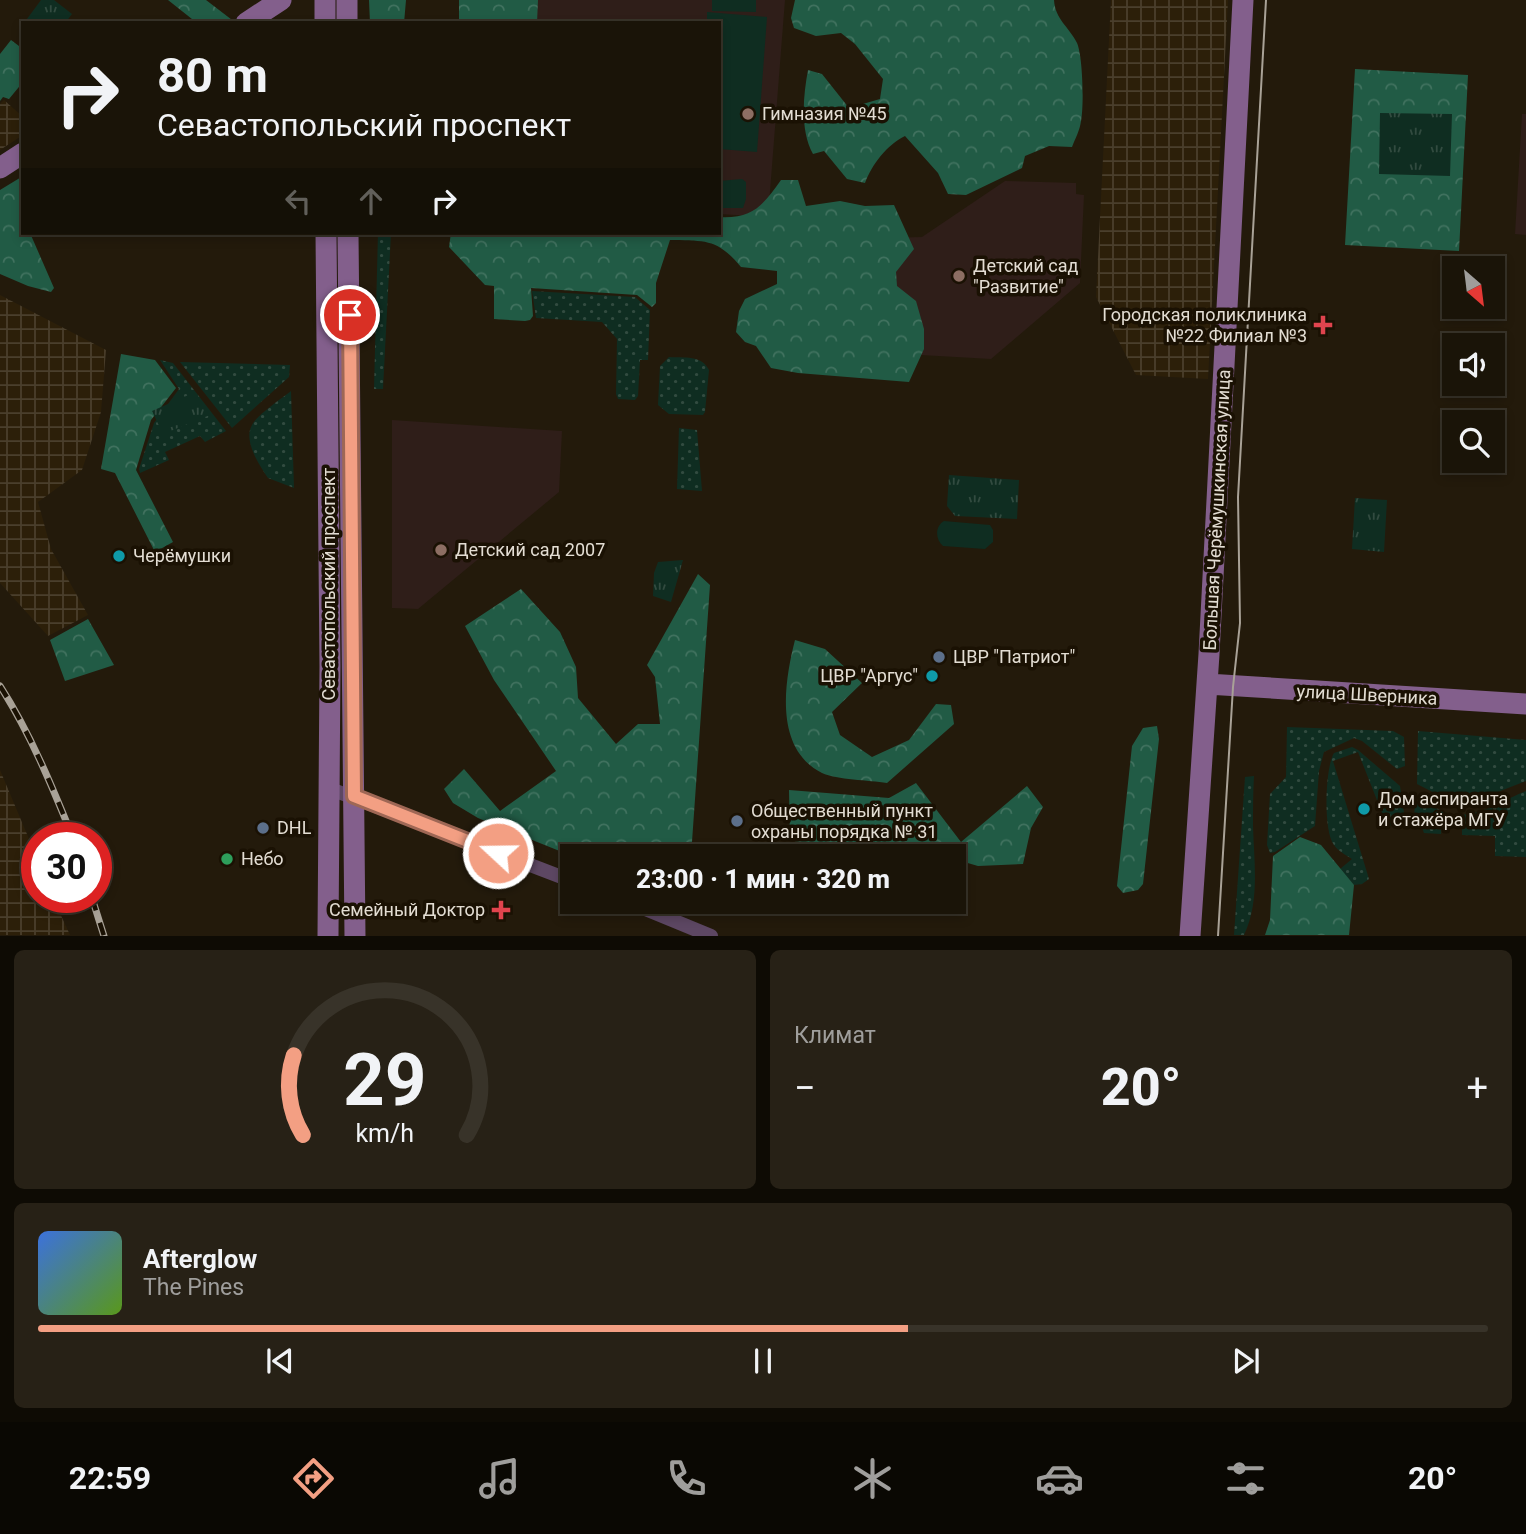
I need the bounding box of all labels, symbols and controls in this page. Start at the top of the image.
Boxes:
text: 80 m [157,47,268,104]
icon: right [42,49,133,140]
place label: Гимназия №45 [762,103,887,124]
text: Севастопольский проспект [157,106,571,144]
marker: Гимназия №45 [740,106,756,122]
icon: left [279,182,317,220]
icon: ahead [352,182,390,220]
icon: right [425,182,463,220]
place label: Детский сад "Развитие" [973,255,1079,297]
north arrow [1442,256,1505,318]
map controls [1442,256,1505,473]
marker: Детский сад "Развитие" [951,268,967,284]
pin [320,285,380,345]
icon: arrive [331,296,369,334]
place label: Городская поликлиника №22 Филиал №3 [1102,304,1307,346]
marker: Городская поликлиника №22 Филиал №3 [1313,315,1333,335]
button: sound [1442,333,1505,396]
street label: Большая Черёмушкинская улица [1199,369,1234,651]
button: search [1442,410,1505,473]
street label: Севастопольский проспект [318,467,339,700]
place label: Детский сад 2007 [455,539,605,560]
marker: Детский сад 2007 [433,542,449,558]
place label: Черёмушки [133,545,231,566]
marker: Черёмушки [111,548,127,564]
place label: ЦВР "Патриот" [953,646,1075,667]
marker: ЦВР "Патриот" [931,649,947,665]
place label: ЦВР "Аргус" [820,665,918,686]
marker: ЦВР "Аргус" [924,668,940,684]
street label: улица Шверника [1296,680,1438,709]
place label: Дом аспиранта и стажёра МГУ [1378,788,1508,830]
place label: Общественный пункт охраны порядка № 31 [751,800,937,842]
marker: Дом аспиранта и стажёра МГУ [1356,801,1372,817]
marker: Общественный пункт охраны порядка № 31 [729,813,745,829]
position arrow [461,816,535,890]
place label: DHL [277,817,312,838]
marker: DHL [255,820,271,836]
speed limit sign: 30 [21,822,112,913]
place label: Небо [241,848,284,869]
marker: Небо [219,851,235,867]
text: 23:00 · 1 мин · 320 m [636,864,890,894]
place label: Семейный Доктор [329,899,485,920]
marker: Семейный Доктор [491,900,511,920]
text: Климат [794,1022,876,1049]
text: 29 [343,1038,427,1124]
text: 20° [1101,1057,1181,1118]
text: − [794,1066,816,1110]
text: + [1466,1066,1488,1110]
text: km/h [356,1119,414,1148]
text: Afterglow [143,1244,257,1274]
text: The Pines [143,1274,244,1301]
icon: previous [261,1342,299,1380]
icon: pause [744,1342,782,1380]
icon: next [1227,1342,1265,1380]
icon: directions [289,1454,338,1503]
icon: music [475,1454,524,1503]
icon: phone [662,1454,711,1503]
icon: climate [848,1454,897,1503]
icon: car [1035,1454,1084,1503]
icon: filters [1221,1454,1270,1503]
text: 22:59 [69,1459,151,1497]
text: 20° [1408,1459,1457,1497]

